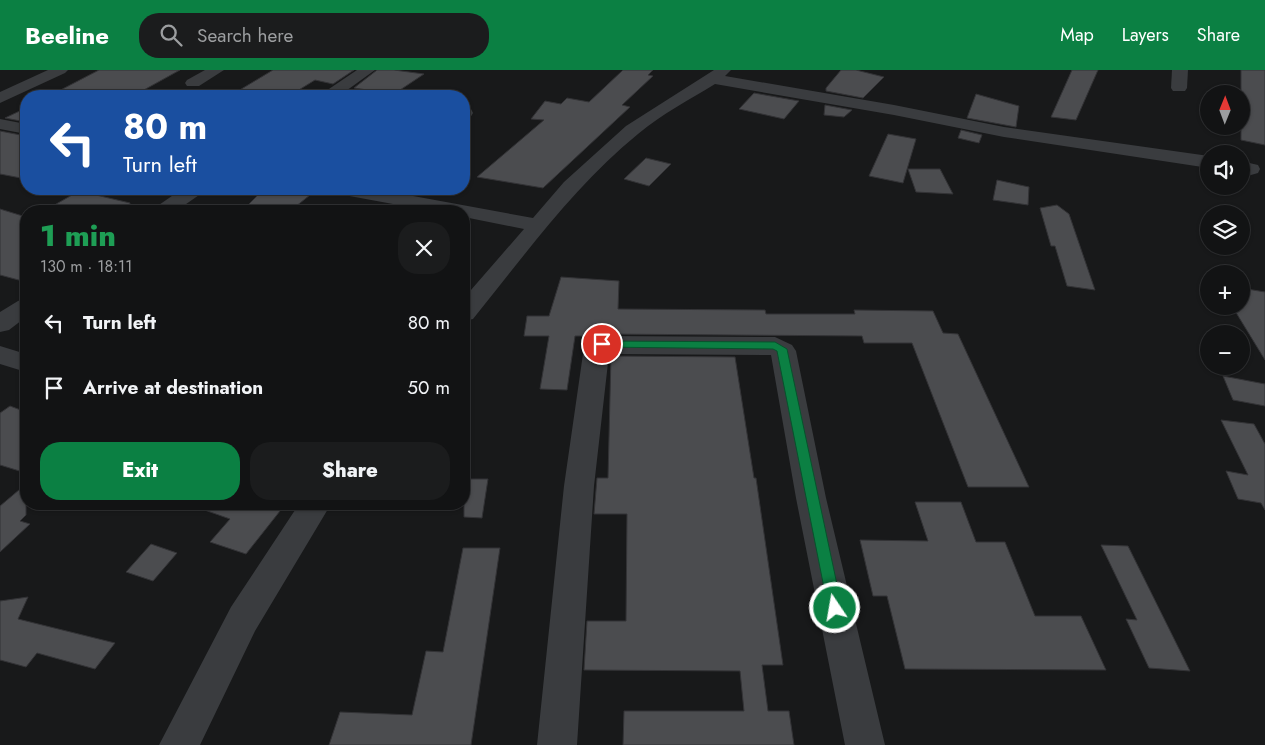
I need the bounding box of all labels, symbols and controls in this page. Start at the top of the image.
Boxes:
search box [139,13,489,58]
text: Beeline [25,18,109,53]
icon: search [157,21,185,49]
text: Search here [197,22,293,49]
text: Map [1060,22,1094,48]
text: Layers [1122,22,1169,48]
text: Share [1197,22,1240,48]
north arrow [1200,85,1250,135]
map controls [1200,85,1250,375]
text: 80 m [123,102,207,152]
icon: left [40,110,105,175]
button: sound [1200,145,1250,195]
text: Turn left [123,148,197,180]
button: layers [1200,205,1250,255]
text: 1 min [40,214,116,257]
button: close [398,222,450,274]
text: 130 m · 18:11 [40,255,132,278]
button: + [1200,265,1250,315]
icon: left [40,309,68,337]
text: Turn left [83,309,156,336]
text: 80 m [408,309,450,336]
pin [581,323,623,365]
button: − [1200,325,1250,375]
icon: arrive [588,330,616,358]
icon: arrive [40,374,68,402]
text: Arrive at destination [83,374,263,401]
text: 50 m [407,374,450,401]
button: Exit [40,442,240,500]
button: Share [250,442,450,500]
position arrow [808,581,860,633]

